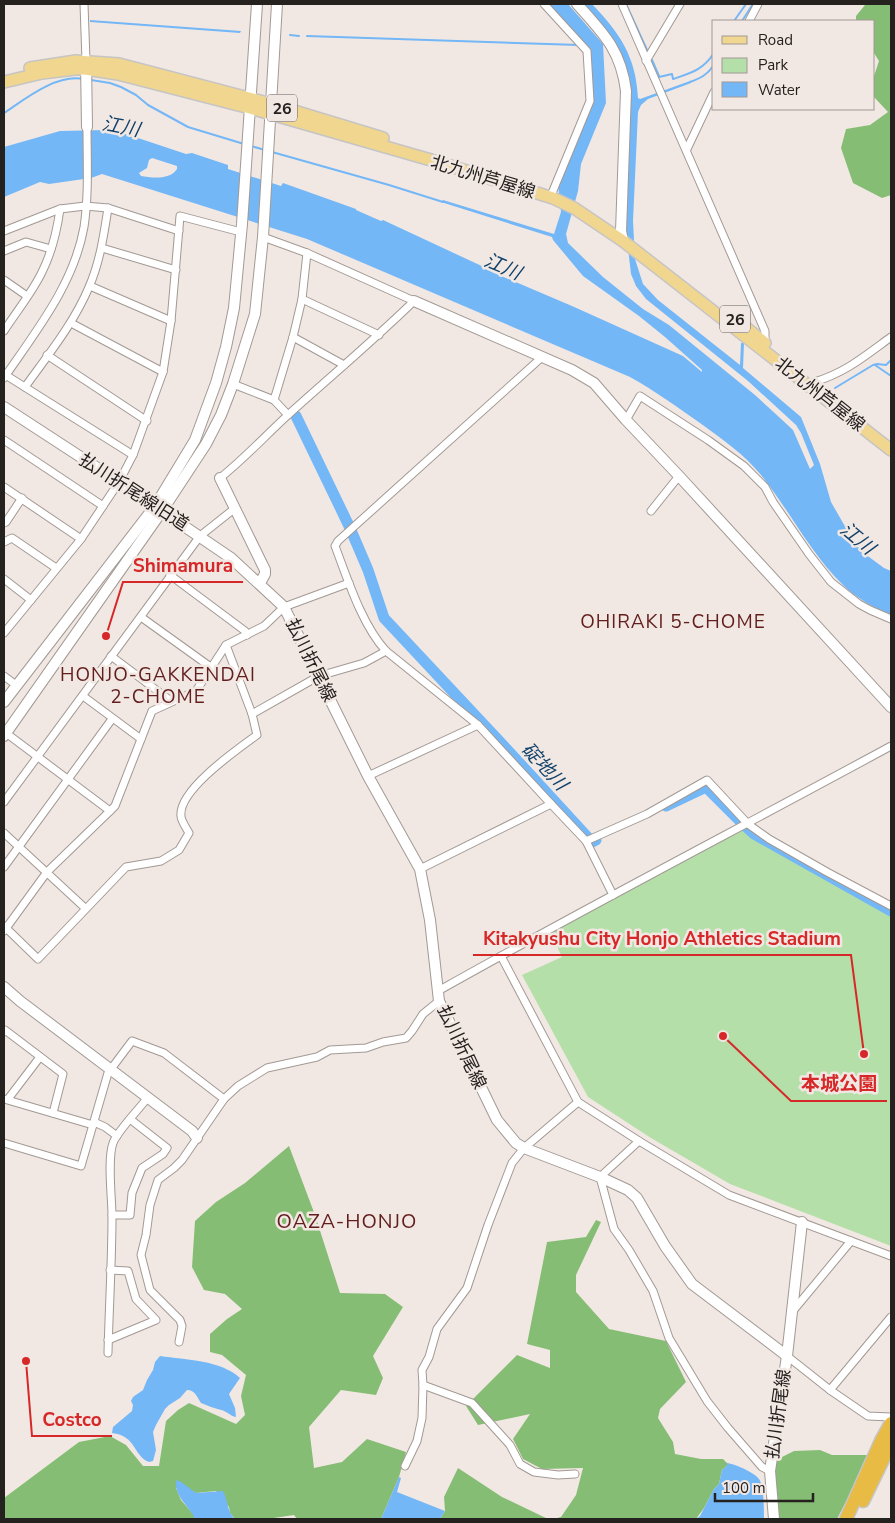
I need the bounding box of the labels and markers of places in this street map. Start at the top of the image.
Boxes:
callout: Shimamura [123,548,243,582]
callout: Kitakyushu City Honjo Athletics Stadium [473,921,851,955]
callout: 本城公園 [791,1067,887,1101]
callout: Costco [32,1402,112,1436]

